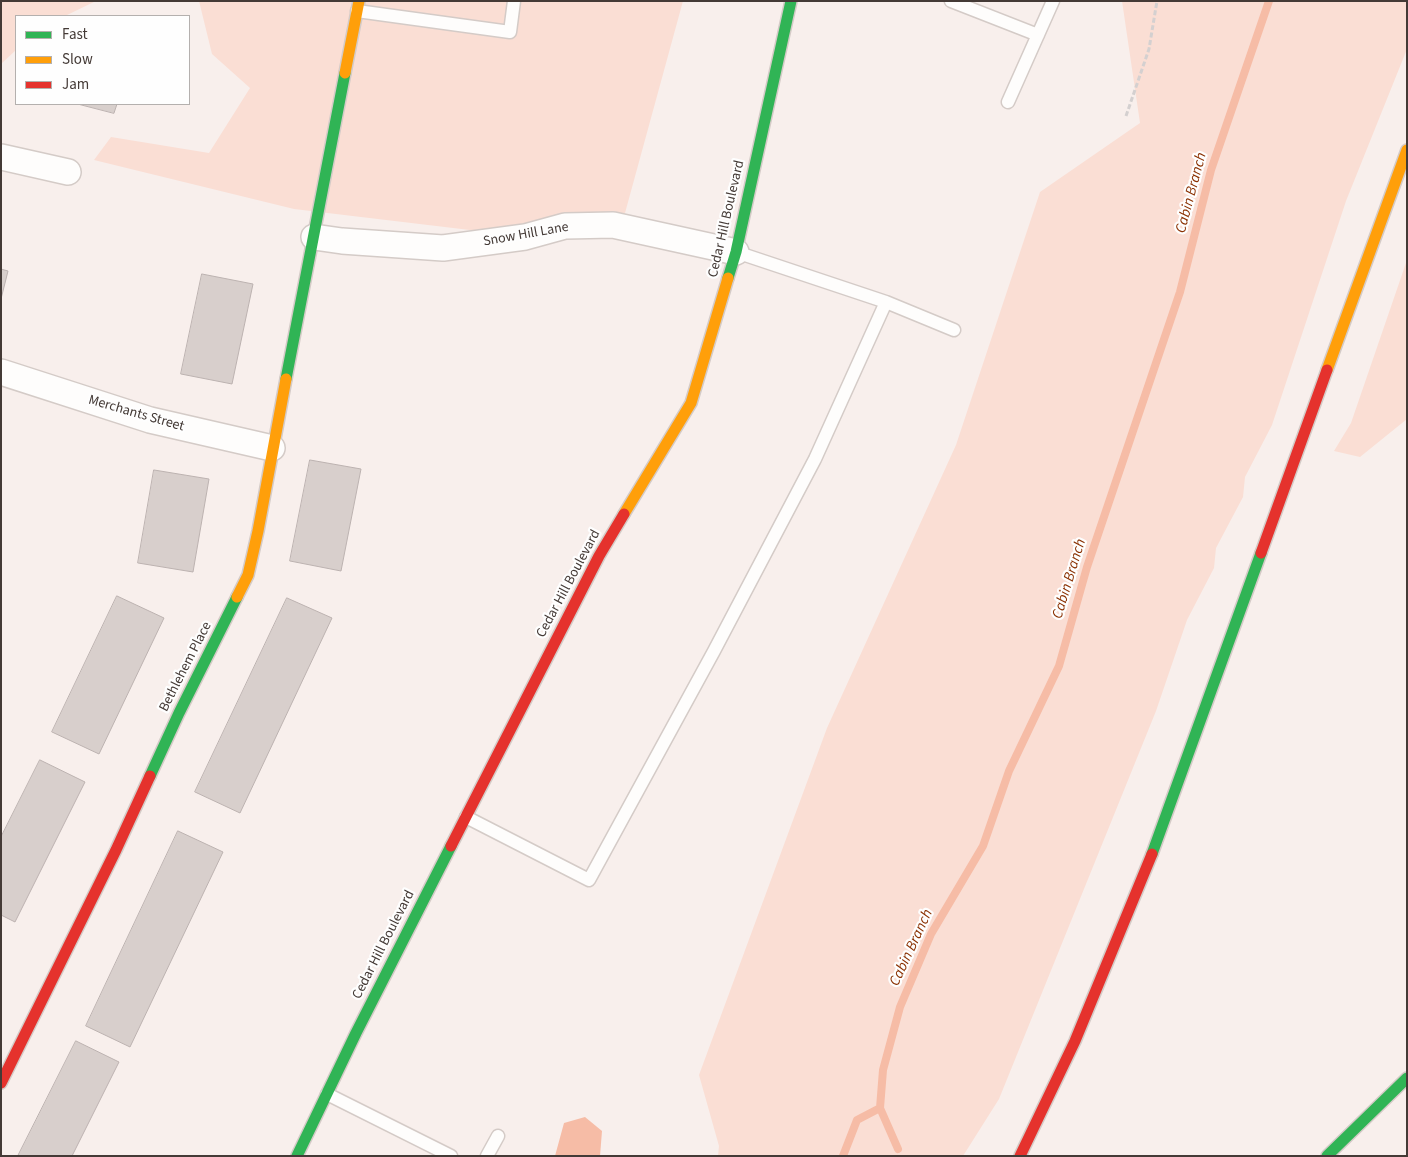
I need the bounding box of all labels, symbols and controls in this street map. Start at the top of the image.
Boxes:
legend [15,15,190,105]
text: Fast [62,24,88,45]
text: Slow [62,49,93,70]
text: Jam [62,74,89,95]
water label: Cabin Branch [1173,151,1211,235]
street label: Cedar Hill Boulevard [705,159,749,279]
street label: Snow Hill Lane [482,219,570,251]
street label: Merchants Street [86,392,186,436]
street label: Cedar Hill Boulevard [533,527,605,641]
water label: Cabin Branch [1049,537,1091,621]
street label: Bethlehem Place [156,619,216,715]
street label: Cedar Hill Boulevard [349,888,419,1002]
water label: Cabin Branch [886,907,938,989]

